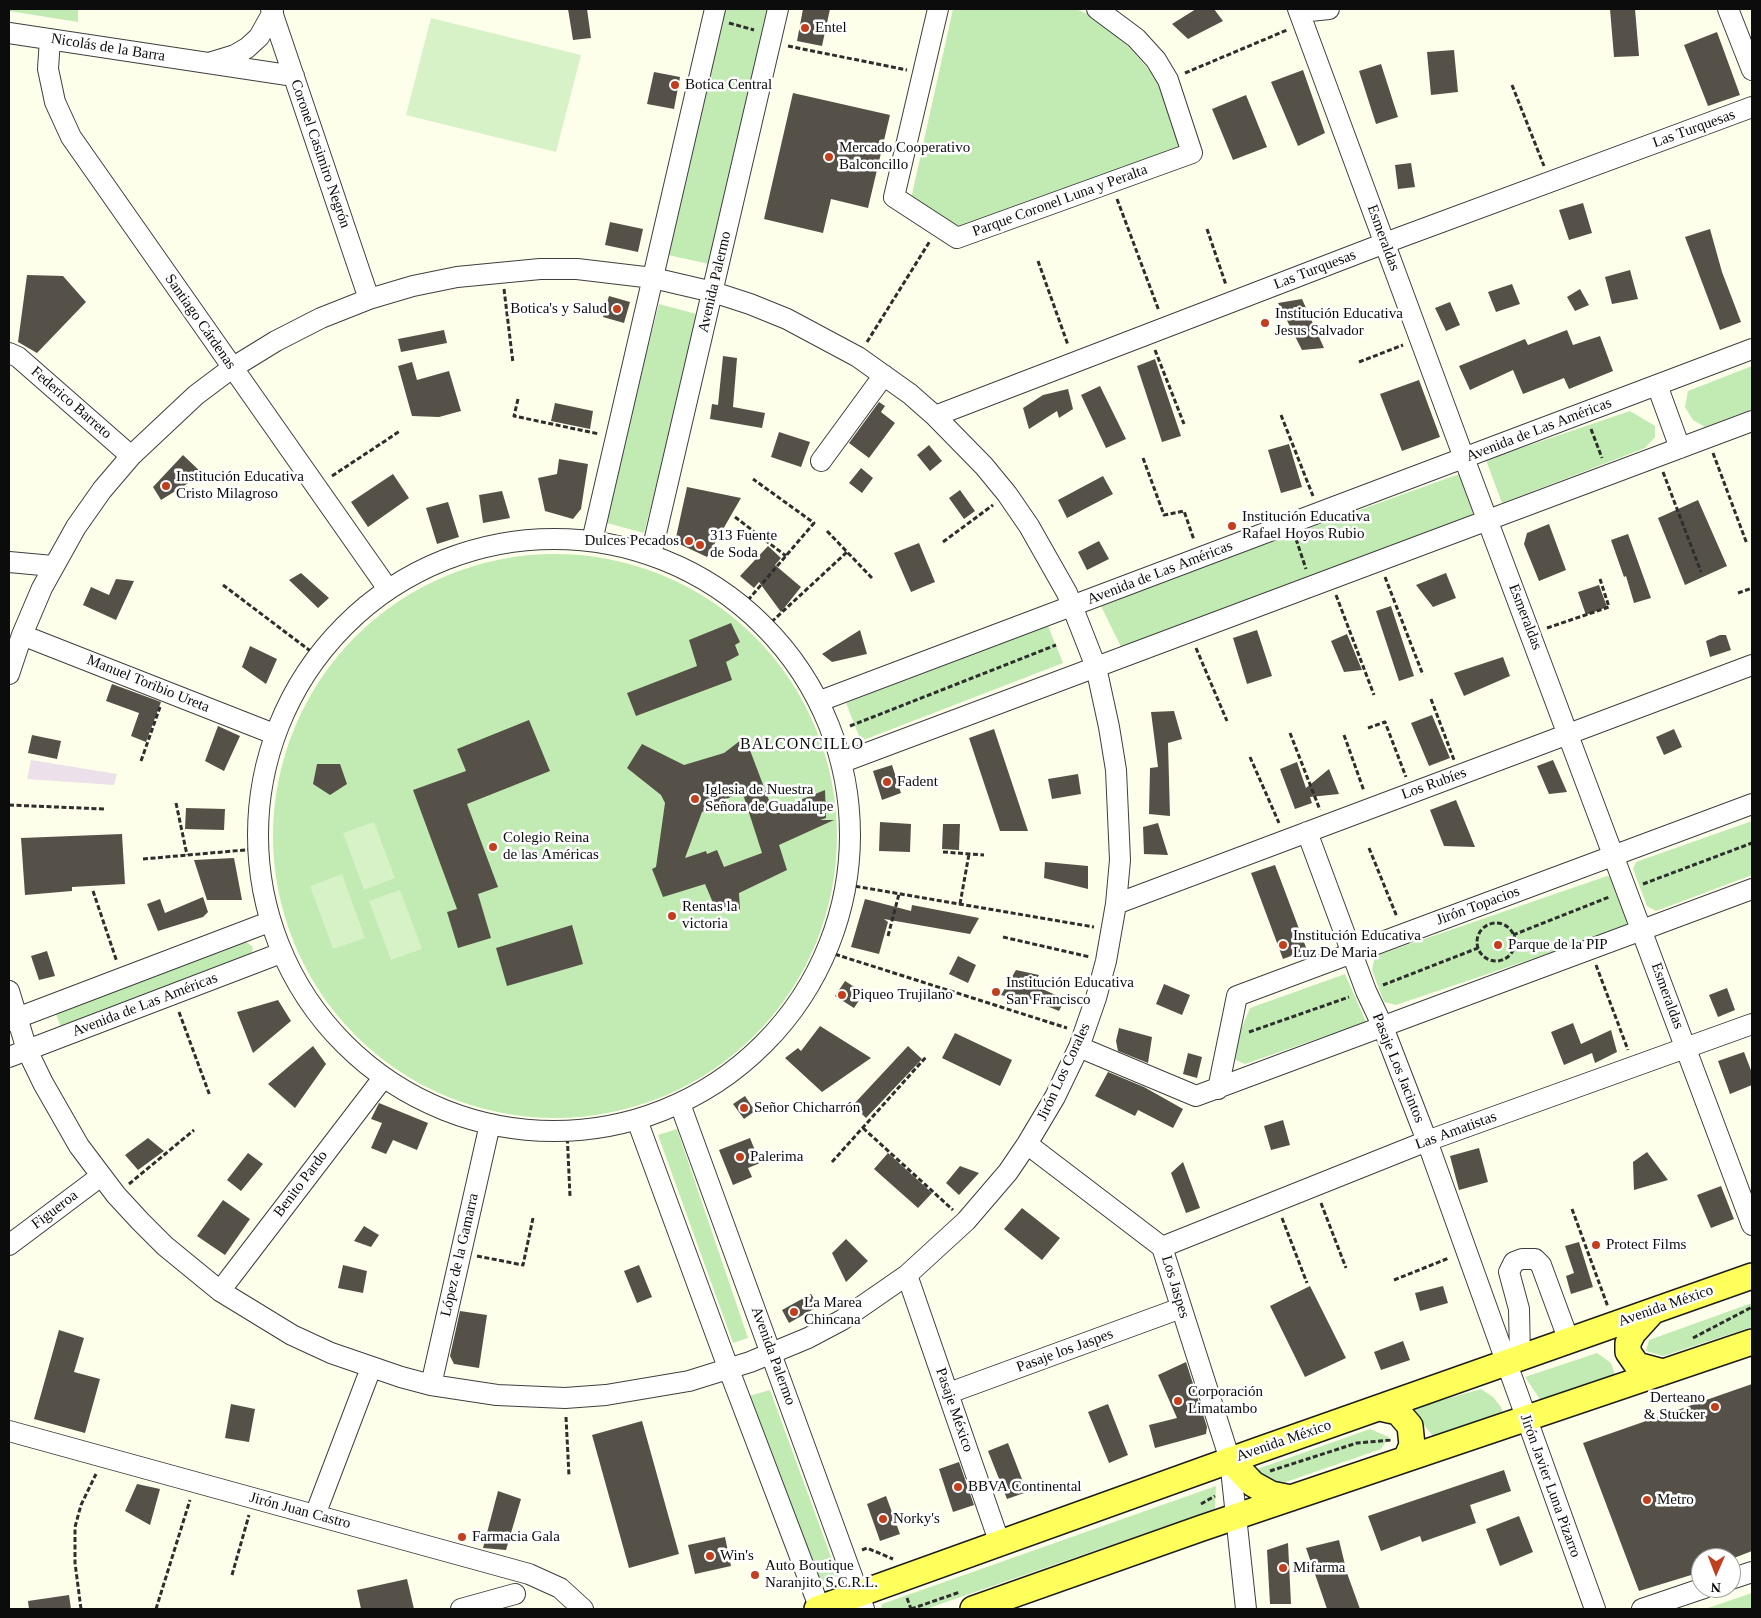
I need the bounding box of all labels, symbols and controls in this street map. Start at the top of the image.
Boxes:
place label: Entel [815,19,847,37]
marker: Entel [799,22,811,34]
street label: Nicolás de la Barra [50,30,166,66]
place label: Botica Central [685,76,772,94]
street label: Coronel Casimiro Negrón [286,77,354,231]
marker: Botica Central [669,79,681,91]
street label: Las Turquesas [1650,106,1738,152]
place label: Mercado Cooperativo Balconcillo [839,139,970,174]
marker: Mercado Cooperativo Balconcillo [823,151,835,163]
street label: Parque Coronel Luna y Peralta [970,161,1150,241]
street label: Esmeraldas [1363,202,1403,274]
street label: Avenida Palermo [695,230,735,334]
street label: Las Turquesas [1271,246,1359,294]
street label: Santiago Cárdenas [160,271,240,373]
place label: Botica's y Salud [510,300,607,318]
marker: Botica's y Salud [611,303,623,315]
place label: Institución Educativa Jesus Salvador [1275,305,1403,340]
marker: Institución Educativa Jesus Salvador [1259,317,1271,329]
street label: Federico Barreto [27,363,115,443]
street label: Avenida de Las Américas [1464,394,1614,466]
place label: Institución Educativa Cristo Milagroso [176,468,304,503]
marker: Institución Educativa Cristo Milagroso [160,480,172,492]
place label: Institución Educativa Rafael Hoyos Rubio [1242,508,1370,543]
marker: Institución Educativa Rafael Hoyos Rubio [1226,520,1238,532]
place label: 313 Fuente de Soda [710,527,777,562]
place label: Dulces Pecados [584,532,679,550]
marker: Dulces Pecados [683,535,695,547]
street label: Avenida de Las Américas [1085,537,1235,609]
marker: 313 Fuente de Soda [694,539,706,551]
street label: Esmeraldas [1504,582,1546,652]
street label: Manuel Toribio Ureta [84,651,212,717]
district label: BALCONCILLO [739,735,865,755]
street label: Los Rubíes [1399,764,1469,804]
place label: Fadent [897,773,938,791]
marker: Fadent [881,776,893,788]
place label: Iglesia de Nuestra Señora de Guadalupe [705,781,833,816]
marker: Iglesia de Nuestra Señora de Guadalupe [689,793,701,805]
place label: Colegio Reina de las Américas [503,829,599,864]
marker: Colegio Reina de las Américas [487,841,499,853]
street label: Jirón Topacios [1434,883,1522,929]
place label: Rentas la victoria [682,898,737,933]
marker: Rentas la victoria [666,910,678,922]
place label: Institución Educativa Luz De Maria [1293,927,1421,962]
place label: Parque de la PIP [1508,936,1608,954]
marker: Institución Educativa Luz De Maria [1277,939,1289,951]
marker: Parque de la PIP [1492,939,1504,951]
street label: Esmeraldas [1647,960,1687,1032]
street label: Avenida de Las Américas [70,969,220,1041]
place label: Institución Educativa San Francisco [1006,974,1134,1009]
place label: Piqueo Trujilano [852,986,953,1004]
marker: Institución Educativa San Francisco [990,986,1002,998]
marker: Piqueo Trujilano [836,989,848,1001]
street label: Pasaje Los Jacintos [1368,1011,1428,1125]
street label: Jirón Los Corales [1033,1020,1095,1124]
place label: Señor Chicharrón [754,1099,860,1117]
marker: Señor Chicharrón [738,1102,750,1114]
street label: Las Amatistas [1413,1108,1499,1154]
street label: Benito Pardo [270,1147,332,1221]
place label: Palerima [750,1148,803,1166]
marker: Palerima [734,1151,746,1163]
street label: Figueroa [28,1187,82,1233]
street label: López de la Gamarra [437,1192,483,1318]
place label: Protect Films [1606,1236,1686,1254]
marker: Protect Films [1590,1239,1602,1251]
street label: Los Jaspes [1157,1253,1193,1321]
street label: Avenida México [1616,1281,1716,1331]
place label: La Marea Chincana [804,1294,862,1329]
street label: Avenida Palermo [747,1304,799,1408]
marker: La Marea Chincana [788,1306,800,1318]
street label: Pasaje los Jaspes [1014,1325,1116,1377]
street label: Pasaje México [931,1366,977,1454]
place label: Corporación Limatambo [1188,1383,1263,1418]
place label: Derteano & Stucker [1644,1389,1705,1424]
marker: Corporación Limatambo [1172,1395,1184,1407]
marker: Derteano & Stucker [1709,1401,1721,1413]
street label: Jirón Javier Luna Pizarro [1516,1412,1584,1560]
street label: Avenida México [1234,1416,1334,1466]
place label: BBVA Continental [968,1478,1081,1496]
marker: BBVA Continental [952,1481,964,1493]
street label: Jirón Juan Castro [247,1489,353,1533]
place label: Metro [1657,1491,1694,1509]
marker: Metro [1641,1494,1653,1506]
place label: Norky's [893,1510,940,1528]
marker: Norky's [877,1513,889,1525]
place label: Farmacia Gala [472,1528,560,1546]
marker: Farmacia Gala [456,1531,468,1543]
place label: Win's [720,1547,754,1565]
north arrow [1691,1548,1741,1598]
marker: Win's [704,1550,716,1562]
place label: Auto Boutique Naranjito S.C.R.L. [765,1557,878,1592]
place label: Mifarma [1293,1559,1345,1577]
marker: Mifarma [1277,1562,1289,1574]
marker: Auto Boutique Naranjito S.C.R.L. [749,1569,761,1581]
text: N [1711,1580,1721,1595]

